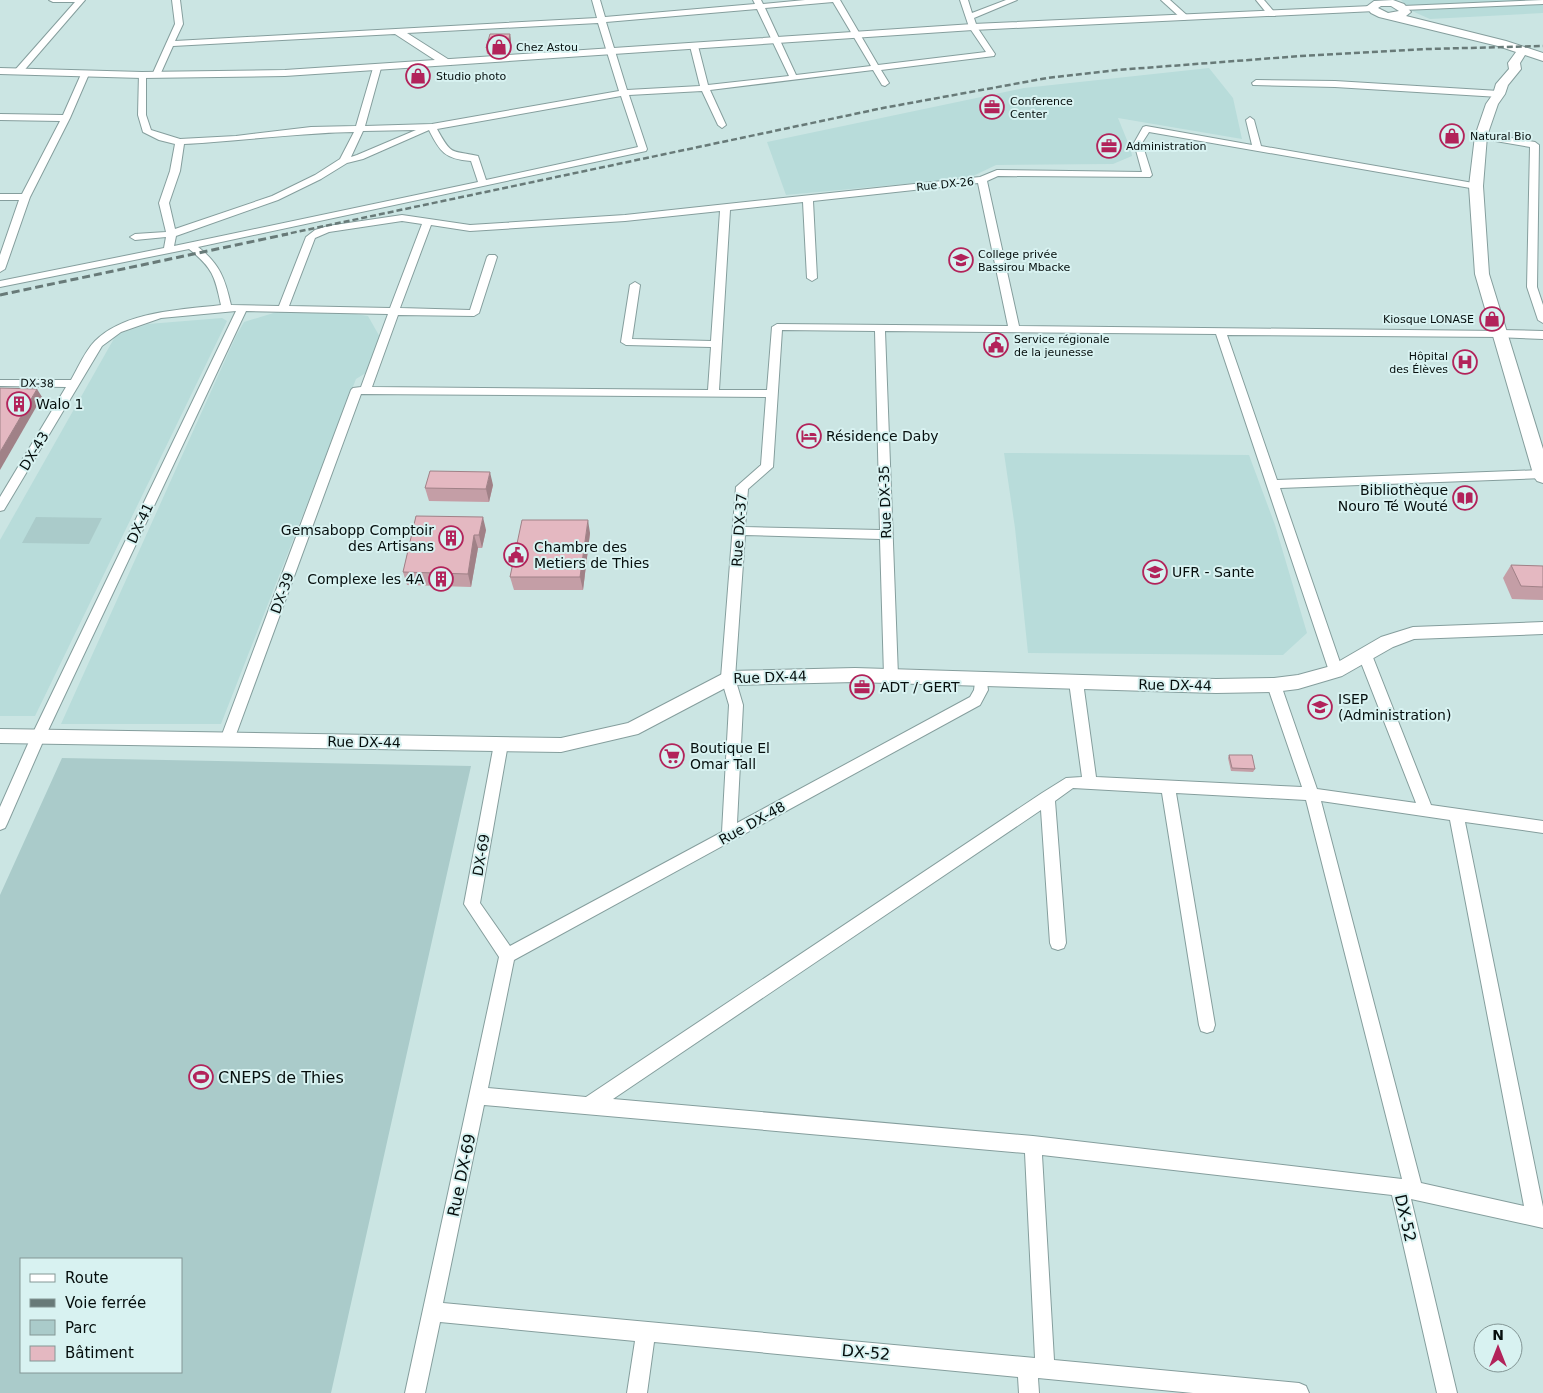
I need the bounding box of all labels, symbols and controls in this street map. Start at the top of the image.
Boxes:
shop icon: Chez Astou [486,34,512,60]
place label: Chez Astou [516,41,578,54]
shop icon: Studio photo [405,63,431,89]
place label: Studio photo [436,70,507,83]
office icon: Conference Center [979,94,1005,120]
place label: Conference Center [1010,95,1073,121]
shop icon: Natural Bio [1439,123,1465,149]
place label: Natural Bio [1470,130,1532,143]
office icon: Administration [1096,133,1122,159]
place label: Administration [1126,140,1207,153]
street label: Rue DX-26 [916,175,974,194]
school or university icon: College privée Bassirou Mbacke [948,247,974,273]
place label: College privée Bassirou Mbacke [978,248,1071,274]
shop icon: Kiosque LONASE [1479,306,1505,332]
place label: Kiosque LONASE [1383,313,1474,326]
public building icon: Service régionale de la jeunesse [983,332,1009,358]
place label: Service régionale de la jeunesse [1014,333,1110,359]
hospital icon: Hôpital des Élèves [1452,349,1478,375]
place label: Hôpital des Élèves [1389,350,1448,376]
street label: DX-38 [20,377,54,390]
building icon: Walo 1 [6,391,32,417]
place label: Walo 1 [36,396,83,412]
hotel icon: Résidence Daby [796,423,822,449]
place label: Résidence Daby [826,428,939,444]
street label: DX-43 [16,429,52,473]
street label: Rue DX-35 [876,465,894,539]
place label: Bibliothèque Nouro Té Wouté [1338,482,1448,514]
library icon: Bibliothèque Nouro Té Wouté [1452,485,1478,511]
street label: Rue DX-37 [728,493,750,567]
street label: DX-41 [124,500,156,546]
place label: Gemsabopp Comptoir des Artisans [281,522,434,554]
building icon: Gemsabopp Comptoir des Artisans [438,525,464,551]
place label: Chambre des Metiers de Thies [534,539,649,571]
public building icon: Chambre des Metiers de Thies [503,542,529,568]
school or university icon: UFR - Sante [1142,559,1168,585]
place label: UFR - Sante [1172,564,1254,580]
building icon: Complexe les 4A [428,566,454,592]
street label: DX-39 [267,570,297,616]
place label: Complexe les 4A [307,571,424,587]
street label: Rue DX-44 [733,668,807,686]
office icon: ADT / GERT [849,674,875,700]
street label: Rue DX-44 [1138,676,1212,694]
place label: ADT / GERT [880,679,960,695]
place label: ISEP (Administration) [1338,691,1451,723]
school or university icon: ISEP (Administration) [1307,694,1333,720]
street label: Rue DX-44 [327,733,401,751]
place label: Boutique El Omar Tall [690,740,770,772]
supermarket icon: Boutique El Omar Tall [659,743,685,769]
street label: Rue DX-48 [716,798,788,848]
street label: DX-69 [469,833,493,877]
sports icon: CNEPS de Thies [188,1064,214,1090]
place label: CNEPS de Thies [218,1068,344,1087]
street label: Rue DX-69 [443,1132,480,1218]
street label: DX-52 [1391,1192,1420,1244]
legend [20,1258,182,1373]
text: Route [65,1269,109,1287]
text: Voie ferrée [65,1294,146,1312]
text: Parc [65,1319,97,1337]
north arrow [1473,1323,1523,1373]
text: N [1492,1327,1504,1343]
street label: DX-52 [841,1341,891,1364]
text: Bâtiment [65,1344,134,1362]

